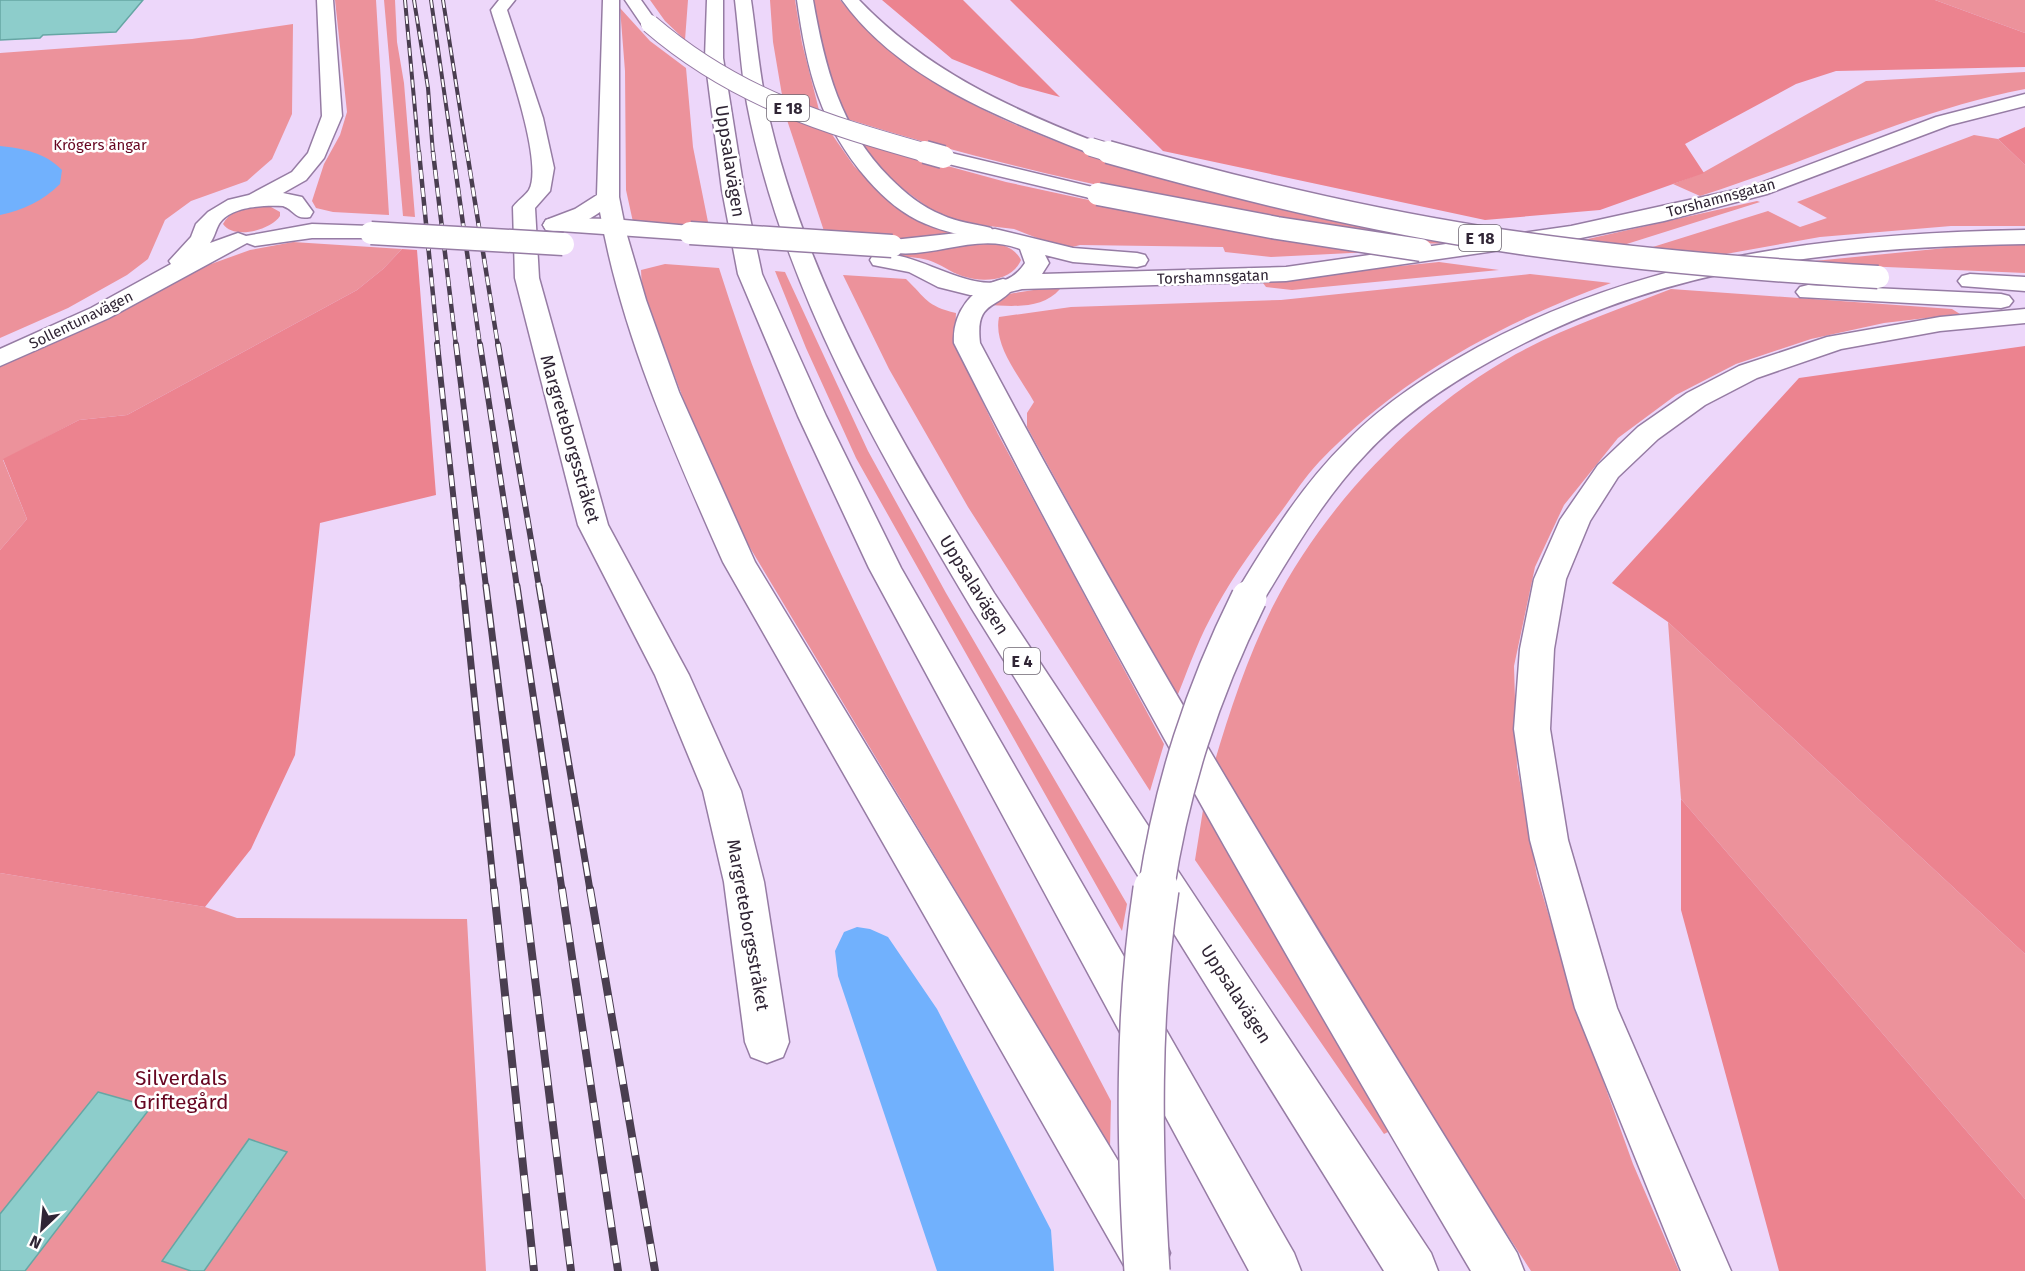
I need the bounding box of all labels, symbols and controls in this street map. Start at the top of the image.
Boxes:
road number: E 18 [767,95,809,121]
street label: Uppsalavägen [710,103,750,219]
park label: Krögers ängar [53,136,147,154]
street label: Torshamnsgatan [1665,175,1777,221]
road number: E 18 [1459,225,1501,251]
street label: Torshamnsgatan [1157,266,1269,288]
street label: Sollentunavägen [26,287,136,353]
street label: Margreteborgsstråket [535,352,605,526]
street label: Uppsalavägen [935,531,1013,639]
road number: E 4 [1004,648,1040,674]
street label: Margreteborgsstråket [722,838,774,1013]
street label: Uppsalavägen [1196,940,1276,1048]
park label: Silverdals Griftegård [133,1065,229,1115]
north arrow [12,1199,72,1259]
text: N [27,1231,45,1253]

